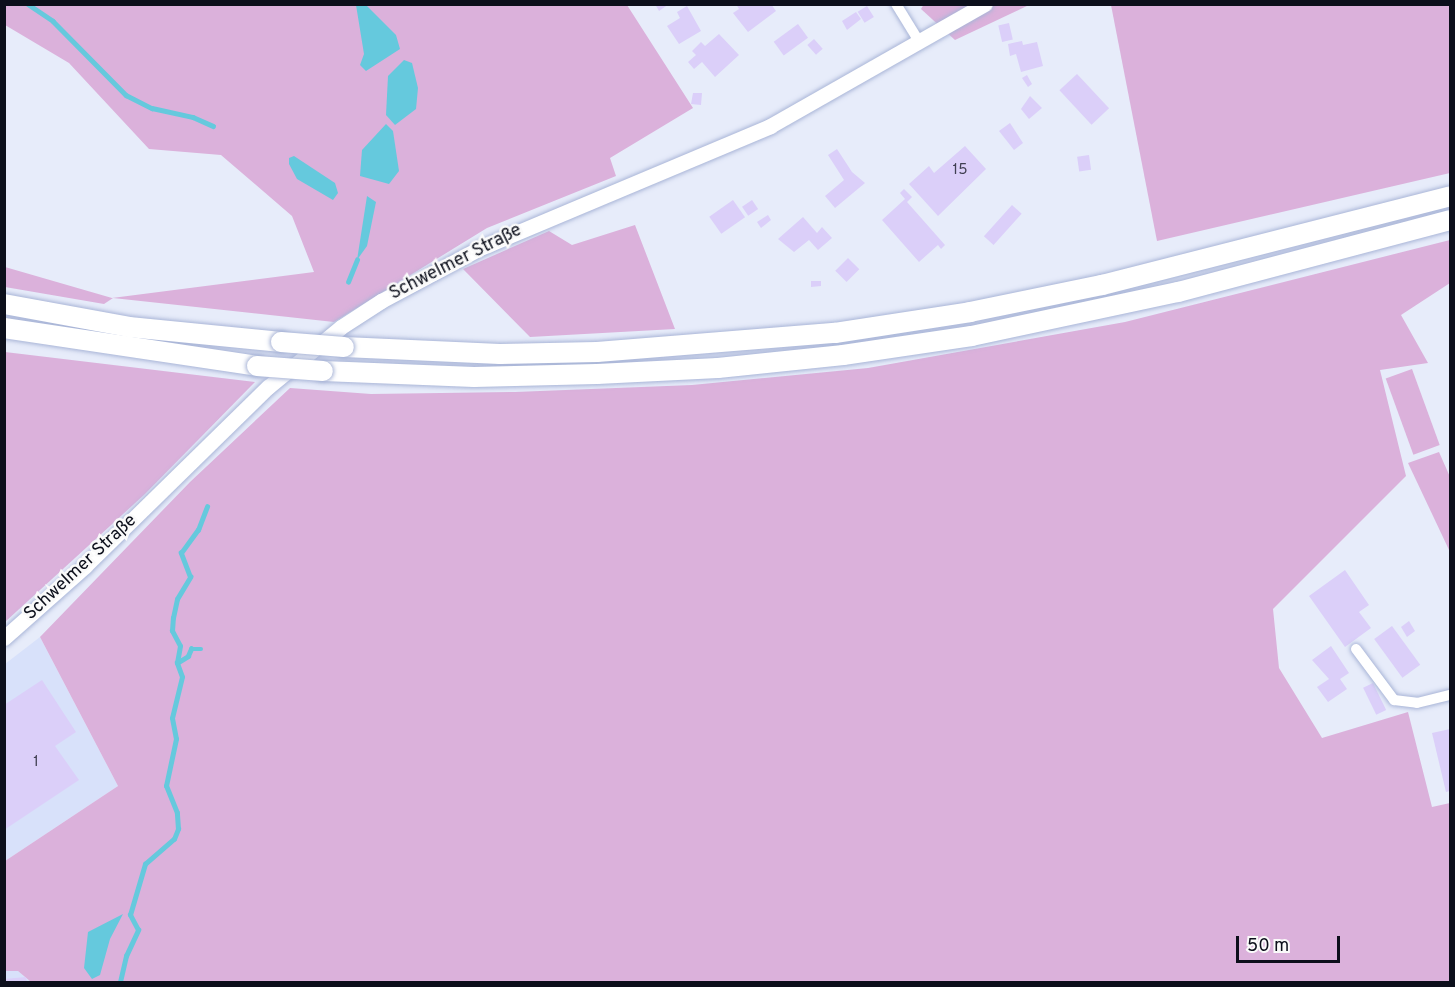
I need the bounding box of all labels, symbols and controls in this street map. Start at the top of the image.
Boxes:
house number: 15 [953,162,967,180]
street label: Schwelmer Straße [386,220,526,306]
street label: Schwelmer Straße [20,510,142,626]
house number: 1 [33,754,39,772]
scale bar [1239,924,1342,962]
text: 50 m [1247,935,1289,958]

